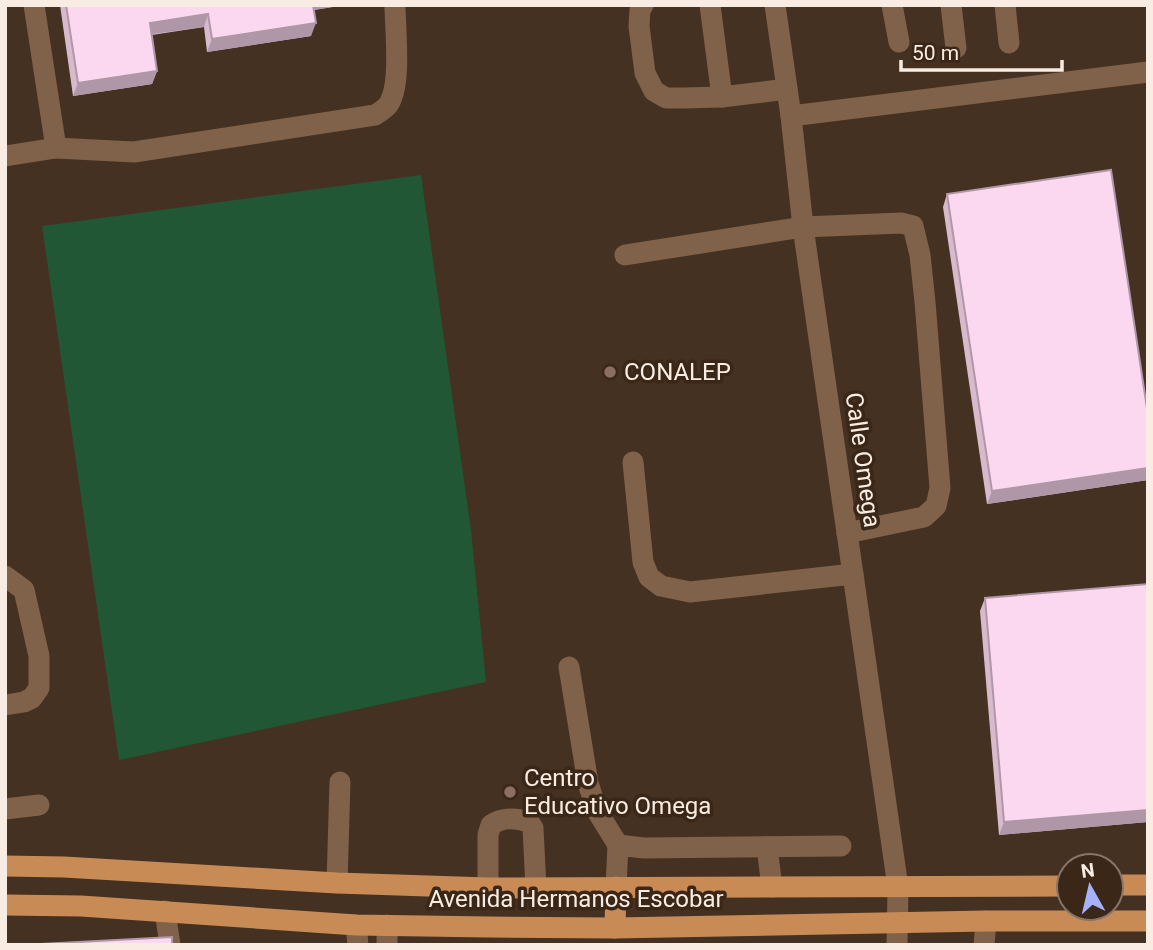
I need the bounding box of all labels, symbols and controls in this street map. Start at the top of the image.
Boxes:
scale bar [901,28,1062,72]
text: 50 m [912,41,959,65]
place label: CONALEP [624,358,731,386]
marker: CONALEP [602,364,618,380]
street label: Calle Omega [840,391,886,529]
place label: Centro Educativo Omega [524,764,711,820]
marker: Centro Educativo Omega [502,784,518,800]
north arrow [1055,852,1125,922]
text: N [1079,858,1096,883]
street label: Avenida Hermanos Escobar [428,885,724,913]

